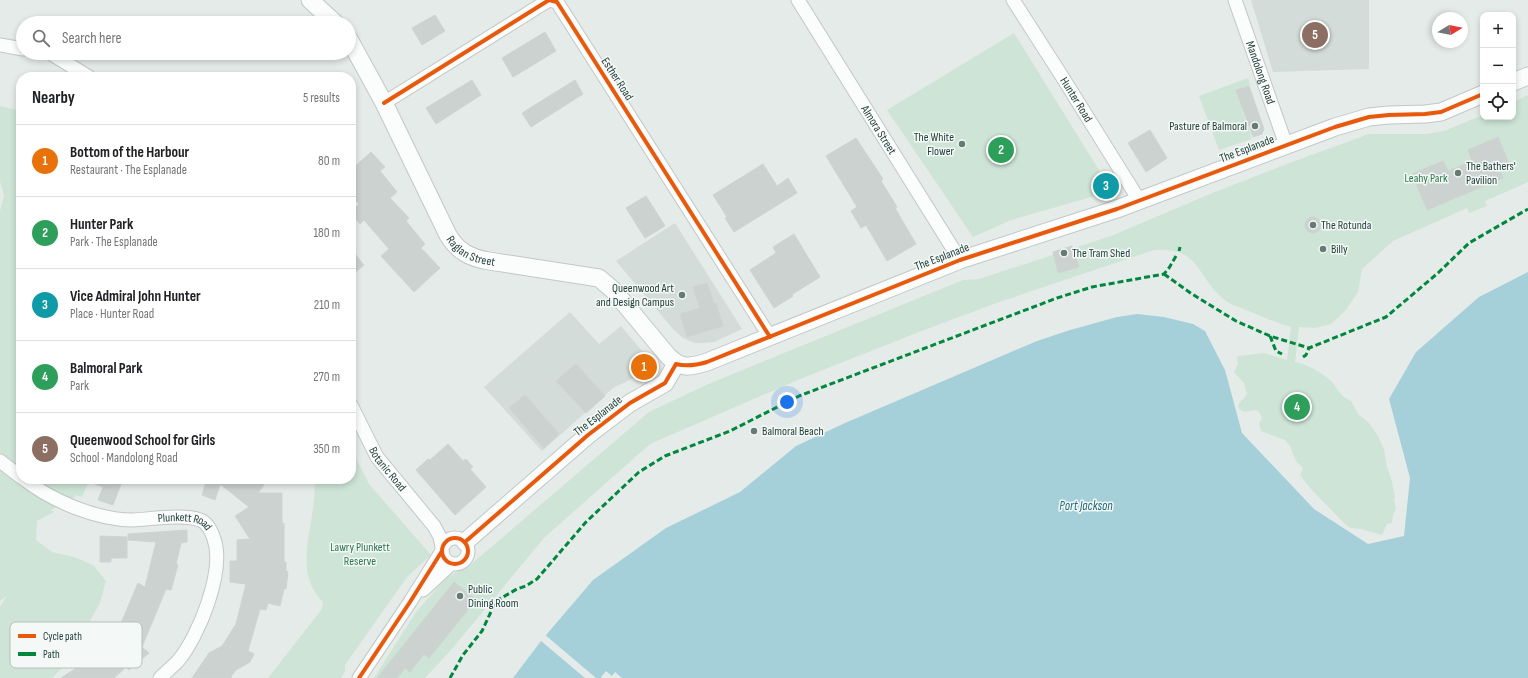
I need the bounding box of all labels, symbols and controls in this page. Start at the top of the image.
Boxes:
north arrow [1432,12,1468,48]
map controls [1480,12,1516,120]
button: + [1480,12,1516,48]
search box [16,16,356,60]
pin: 5 [1302,20,1328,50]
icon: search [30,27,52,49]
text: Search here [62,29,122,48]
street label: Mandolong Road [1243,39,1279,106]
button: − [1480,48,1516,84]
street label: Esther Road [598,55,636,103]
street label: Hunter Road [1057,74,1096,125]
button: locate [1480,84,1516,120]
text: Nearby [32,88,75,108]
text: 5 results [303,90,340,106]
street label: Almora Street [857,102,900,158]
place label: Pasture of Balmoral [1169,119,1247,134]
marker: Pasture of Balmoral [1250,121,1260,131]
place label: The White Flower [914,130,955,159]
street label: The Esplanade [1218,132,1277,166]
pin: 2 [988,135,1014,165]
marker: The White Flower [957,139,967,149]
text: Bottom of the Harbour [70,143,189,162]
text: 1 [42,153,48,169]
text: 80 m [318,153,340,169]
place label: The Bathers' Pavilion [1466,159,1516,188]
text: Restaurant · The Esplanade [70,162,187,178]
marker: The Bathers' Pavilion [1453,168,1463,178]
pin: 3 [1093,171,1119,201]
park label: Leahy Park [1405,171,1448,186]
text: Hunter Park [70,215,133,234]
place label: The Rotunda [1321,218,1372,233]
marker: The Rotunda [1308,220,1318,230]
text: 2 [42,225,48,241]
text: 180 m [314,225,340,241]
street label: Raglan Street [443,233,496,269]
text: Park · The Esplanade [70,234,158,250]
street label: The Esplanade [913,240,972,274]
place label: Billy [1331,242,1348,257]
marker: Billy [1318,244,1328,254]
place label: The Tram Shed [1072,246,1130,261]
marker: The Tram Shed [1059,248,1069,258]
place label: Queenwood Art and Design Campus [596,281,674,310]
text: Vice Admiral John Hunter [70,287,201,306]
marker: Queenwood Art and Design Campus [677,290,687,300]
text: 3 [42,297,48,313]
text: 210 m [314,297,340,313]
text: Place · Hunter Road [70,306,154,322]
pin: 1 [631,352,657,382]
text: Balmoral Park [70,359,143,378]
text: 4 [42,369,48,385]
text: 270 m [313,369,340,385]
text: Park [70,378,89,394]
street label: The Esplanade [571,392,625,440]
your location [777,392,797,412]
pin: 4 [1284,392,1310,422]
place label: Balmoral Beach [762,424,824,439]
marker: Balmoral Beach [749,426,759,436]
text: Queenwood School for Girls [70,431,215,450]
text: 5 [42,441,48,457]
text: 350 m [313,441,340,457]
street label: Botanic Road [366,444,410,494]
text: School · Mandolong Road [70,450,178,466]
water label: Port Jackson [1059,498,1113,514]
street label: Plunkett Road [157,510,216,533]
park label: Lawry Plunkett Reserve [330,540,390,569]
place label: Public Dining Room [468,582,519,611]
marker: Public Dining Room [455,591,465,601]
legend [10,622,142,668]
text: Cycle path [43,630,82,643]
text: Path [43,648,60,661]

